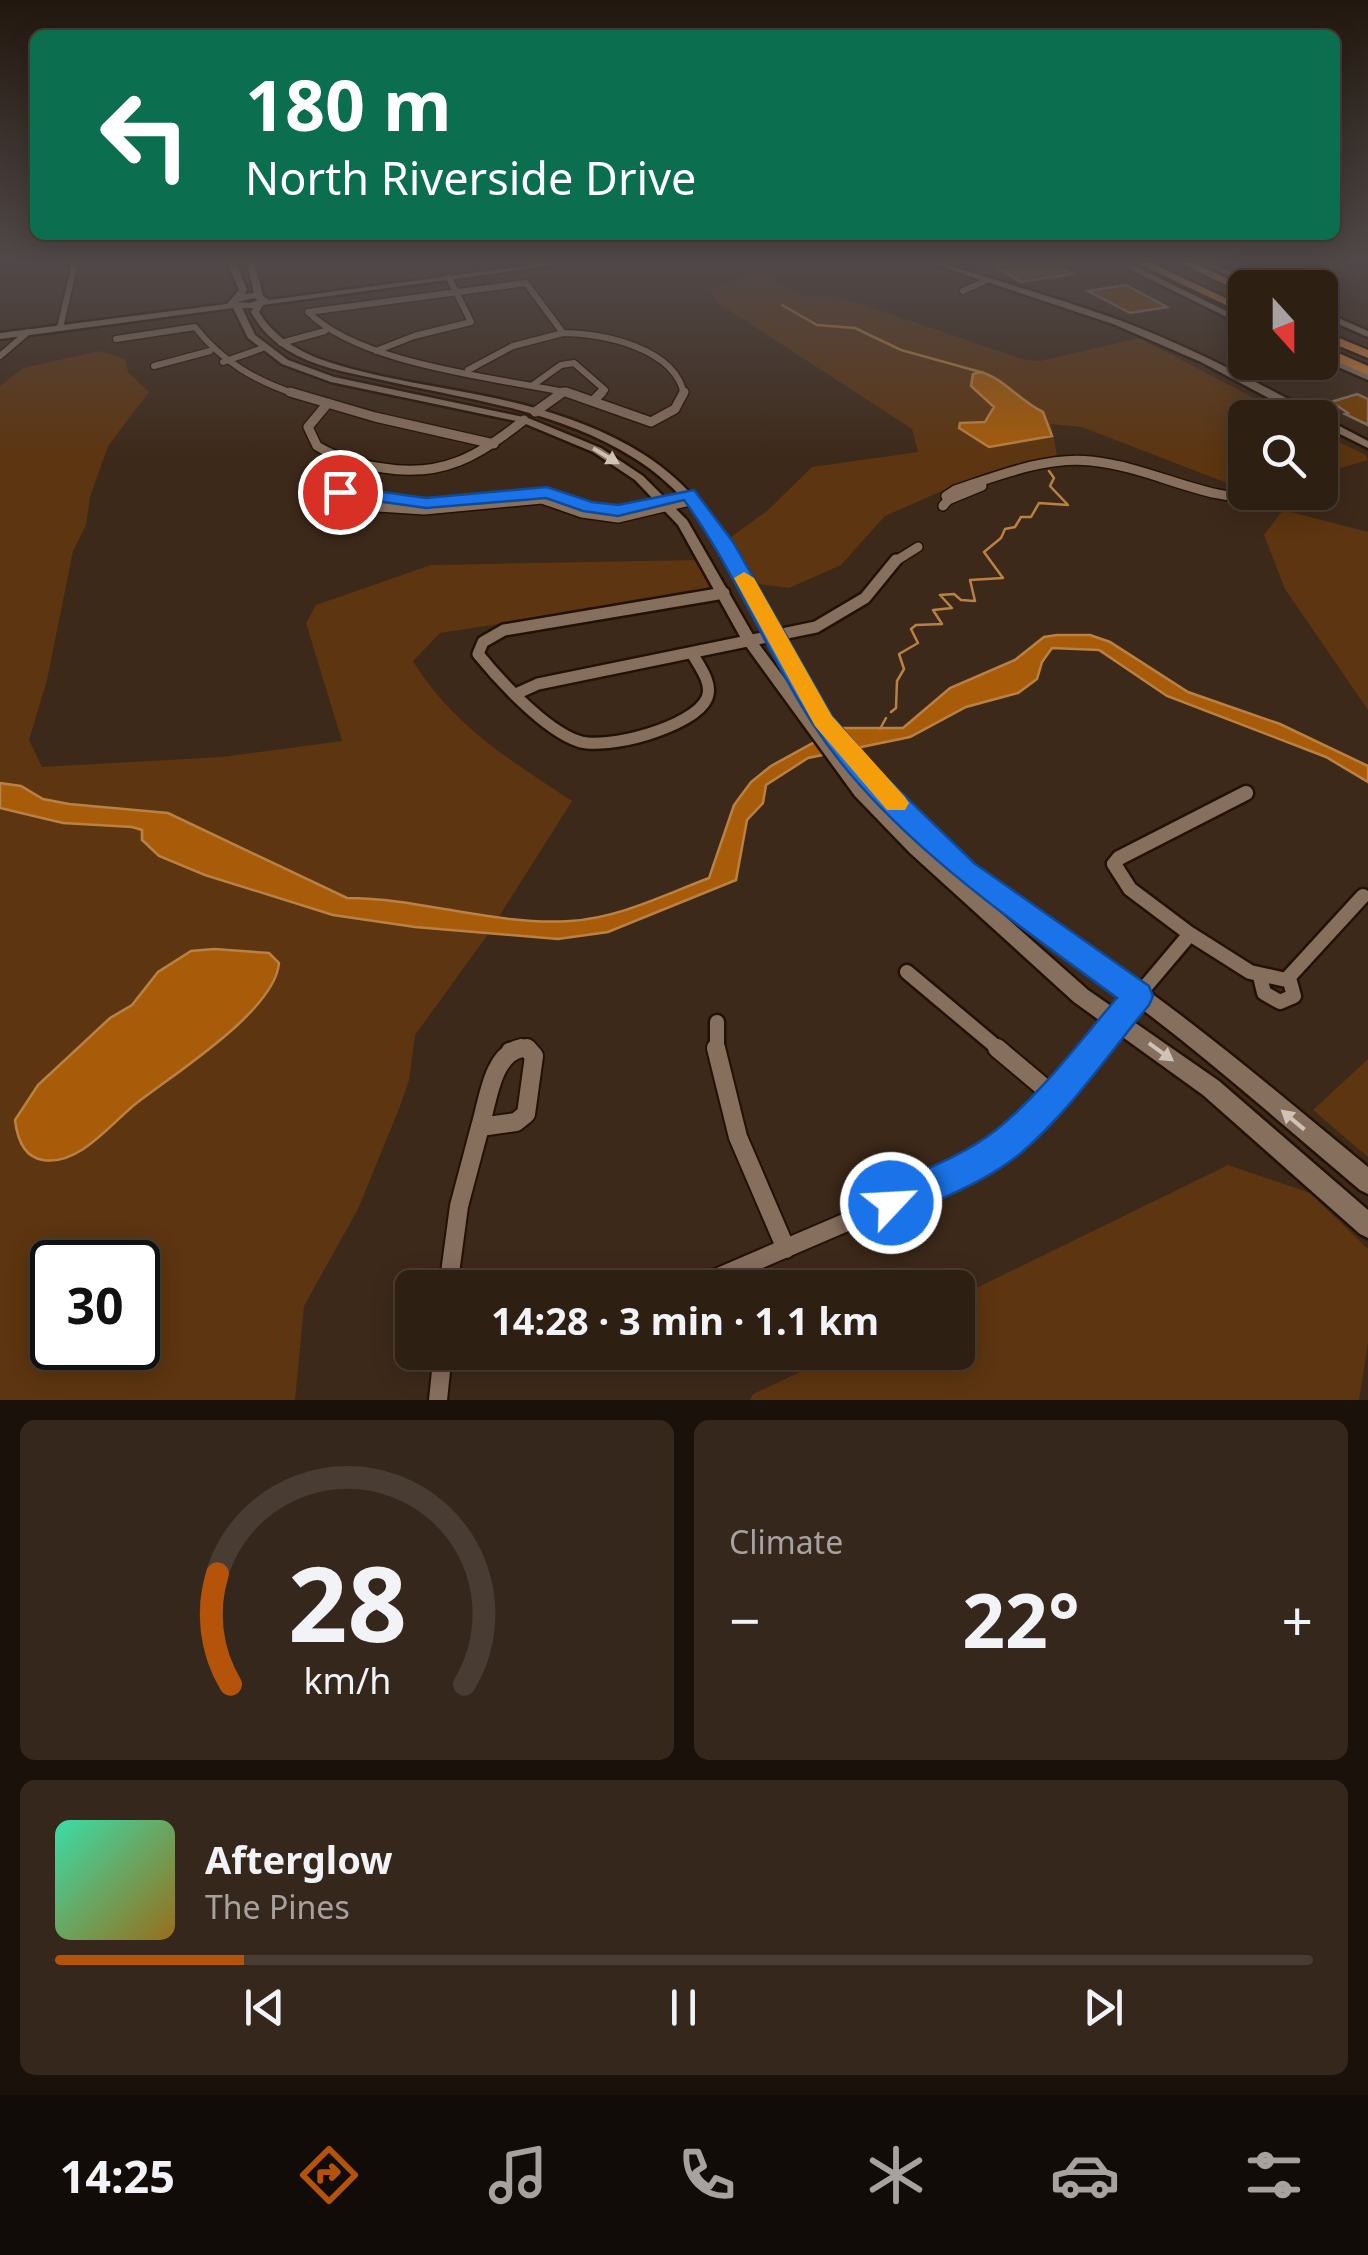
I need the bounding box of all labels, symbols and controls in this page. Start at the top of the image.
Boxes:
text: 180 m [245,56,452,152]
icon: left [80,70,210,200]
text: North Riverside Drive [245,147,696,208]
north arrow [1228,270,1338,380]
map controls [1228,270,1338,510]
button: search [1228,400,1338,510]
one-way arrow [592,447,620,464]
pin [298,450,383,535]
icon: arrive [313,465,368,520]
one-way arrow [1148,1042,1174,1062]
one-way arrow [1281,1109,1306,1131]
position arrow [839,1151,943,1255]
speed limit sign: 30 [30,1240,160,1370]
text: 14:28 · 3 min · 1.1 km [491,1294,879,1346]
text: Climate [729,1520,843,1563]
text: 28 [288,1531,406,1672]
text: 22° [962,1568,1080,1670]
text: − [729,1582,760,1657]
text: + [1282,1582,1313,1657]
text: km/h [303,1656,391,1704]
text: Afterglow [205,1833,393,1885]
text: The Pines [205,1885,350,1928]
icon: previous [237,1980,292,2035]
icon: pause [656,1980,711,2035]
icon: next [1076,1980,1131,2035]
icon: directions [294,2140,364,2210]
icon: music [483,2140,553,2210]
icon: phone [672,2140,742,2210]
icon: climate [861,2140,931,2210]
icon: car [1050,2140,1120,2210]
icon: filters [1239,2140,1309,2210]
text: 14:25 [59,2145,175,2206]

